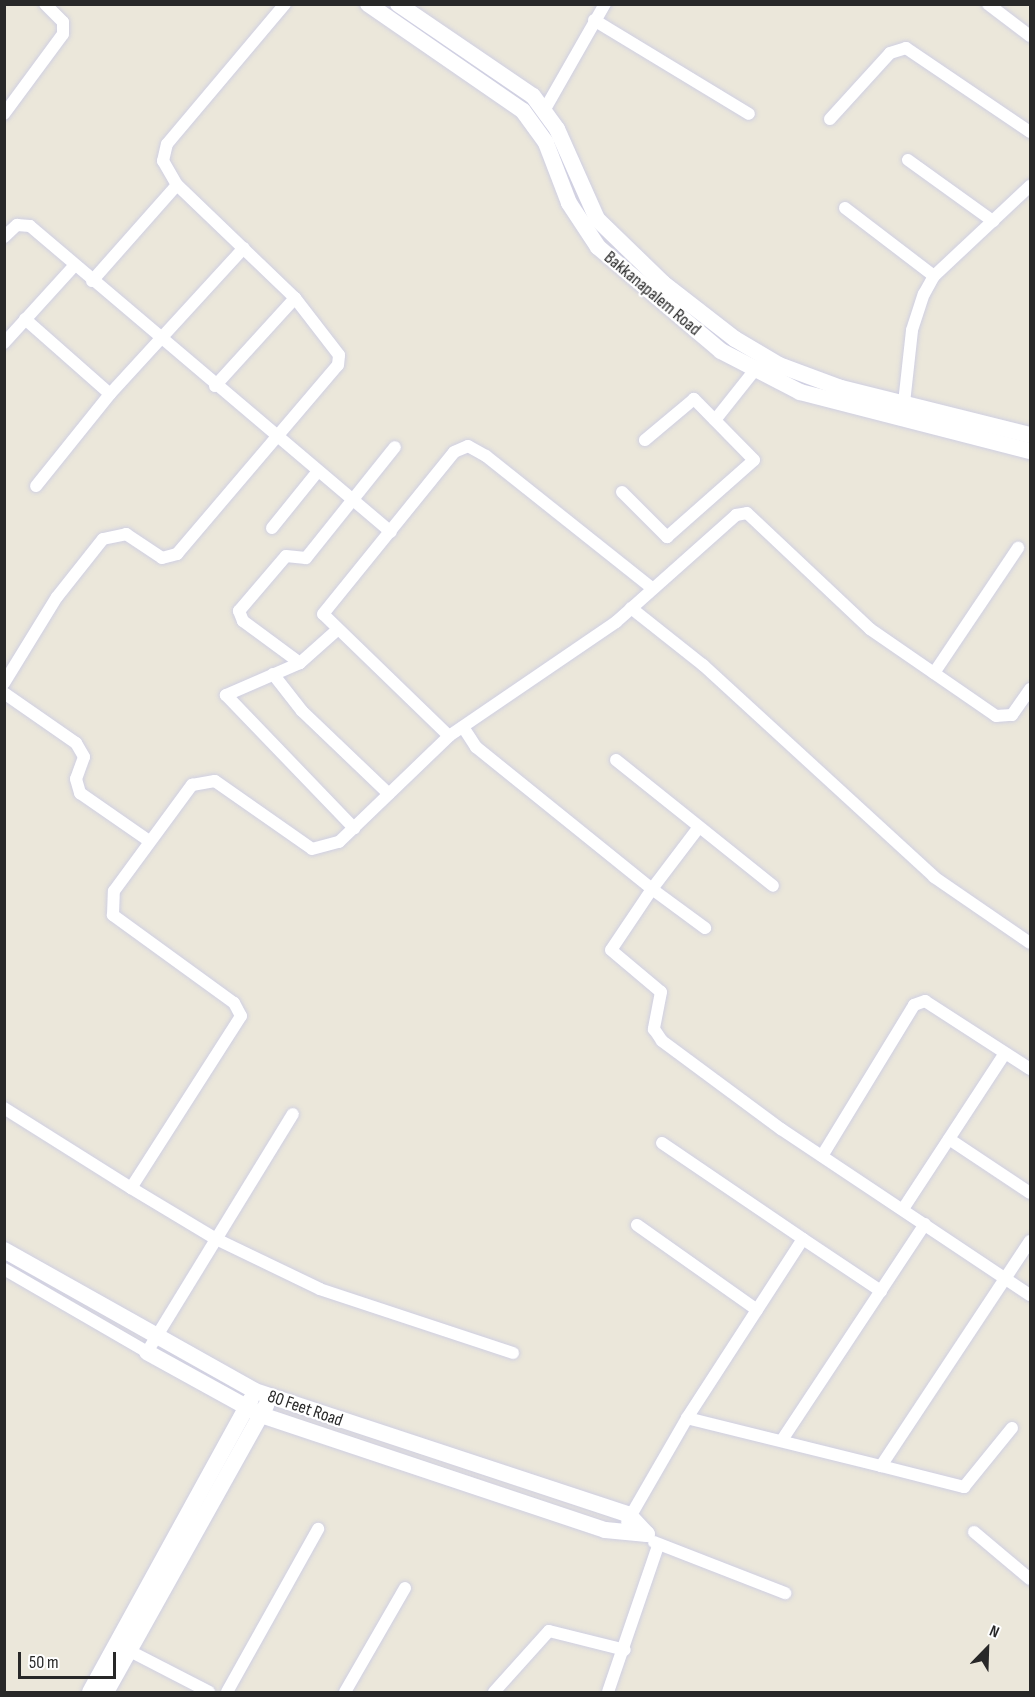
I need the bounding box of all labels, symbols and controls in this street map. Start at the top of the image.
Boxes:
street label: Bakkanapalem Road [599,247,705,341]
street label: 80 Feet Road [265,1386,345,1432]
north arrow [957,1619,1017,1679]
text: N [987,1622,1002,1642]
scale bar [21,1640,118,1678]
text: 50 m [29,1652,59,1673]

